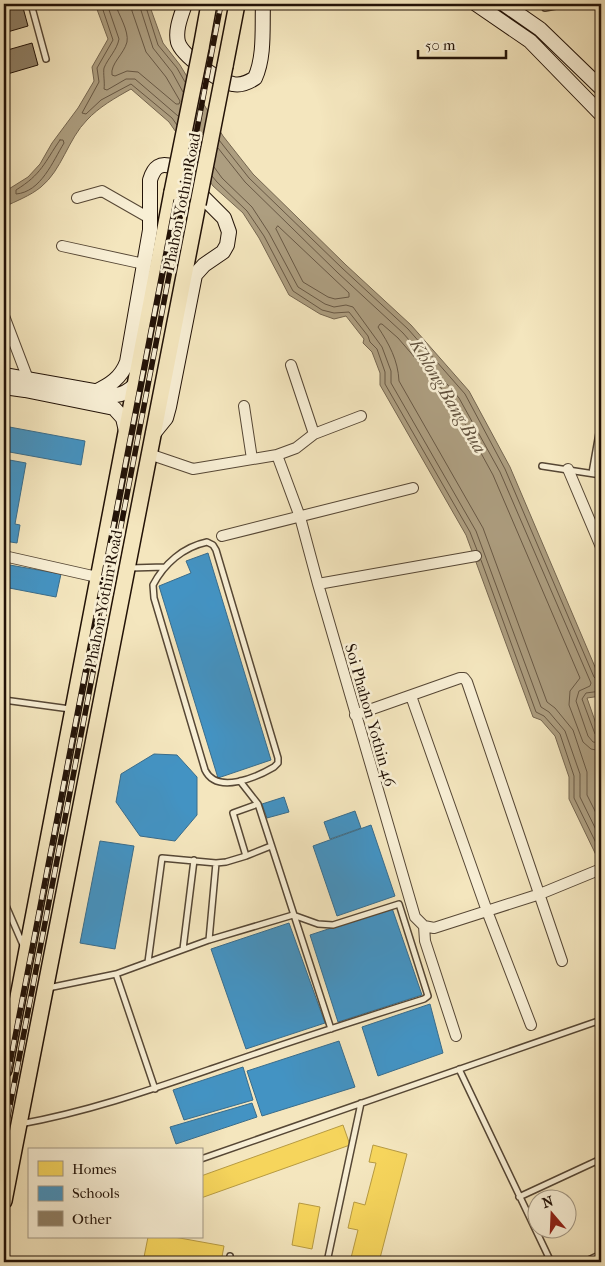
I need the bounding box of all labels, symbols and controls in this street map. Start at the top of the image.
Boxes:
scale bar [418,28,505,60]
text: 50 m [425,36,456,54]
street label: Phahon Yothin Road [159,131,204,273]
water label: Khlong Bang Bua [404,333,490,457]
street label: Phahon Yothin Road [81,528,126,670]
street label: Soi Phahon Yothin 46 [341,641,400,789]
legend [28,1148,202,1238]
text: Homes [72,1160,117,1178]
text: Schools [72,1184,120,1202]
north arrow [528,1188,578,1238]
text: N [540,1192,556,1212]
text: Other [72,1210,112,1228]

